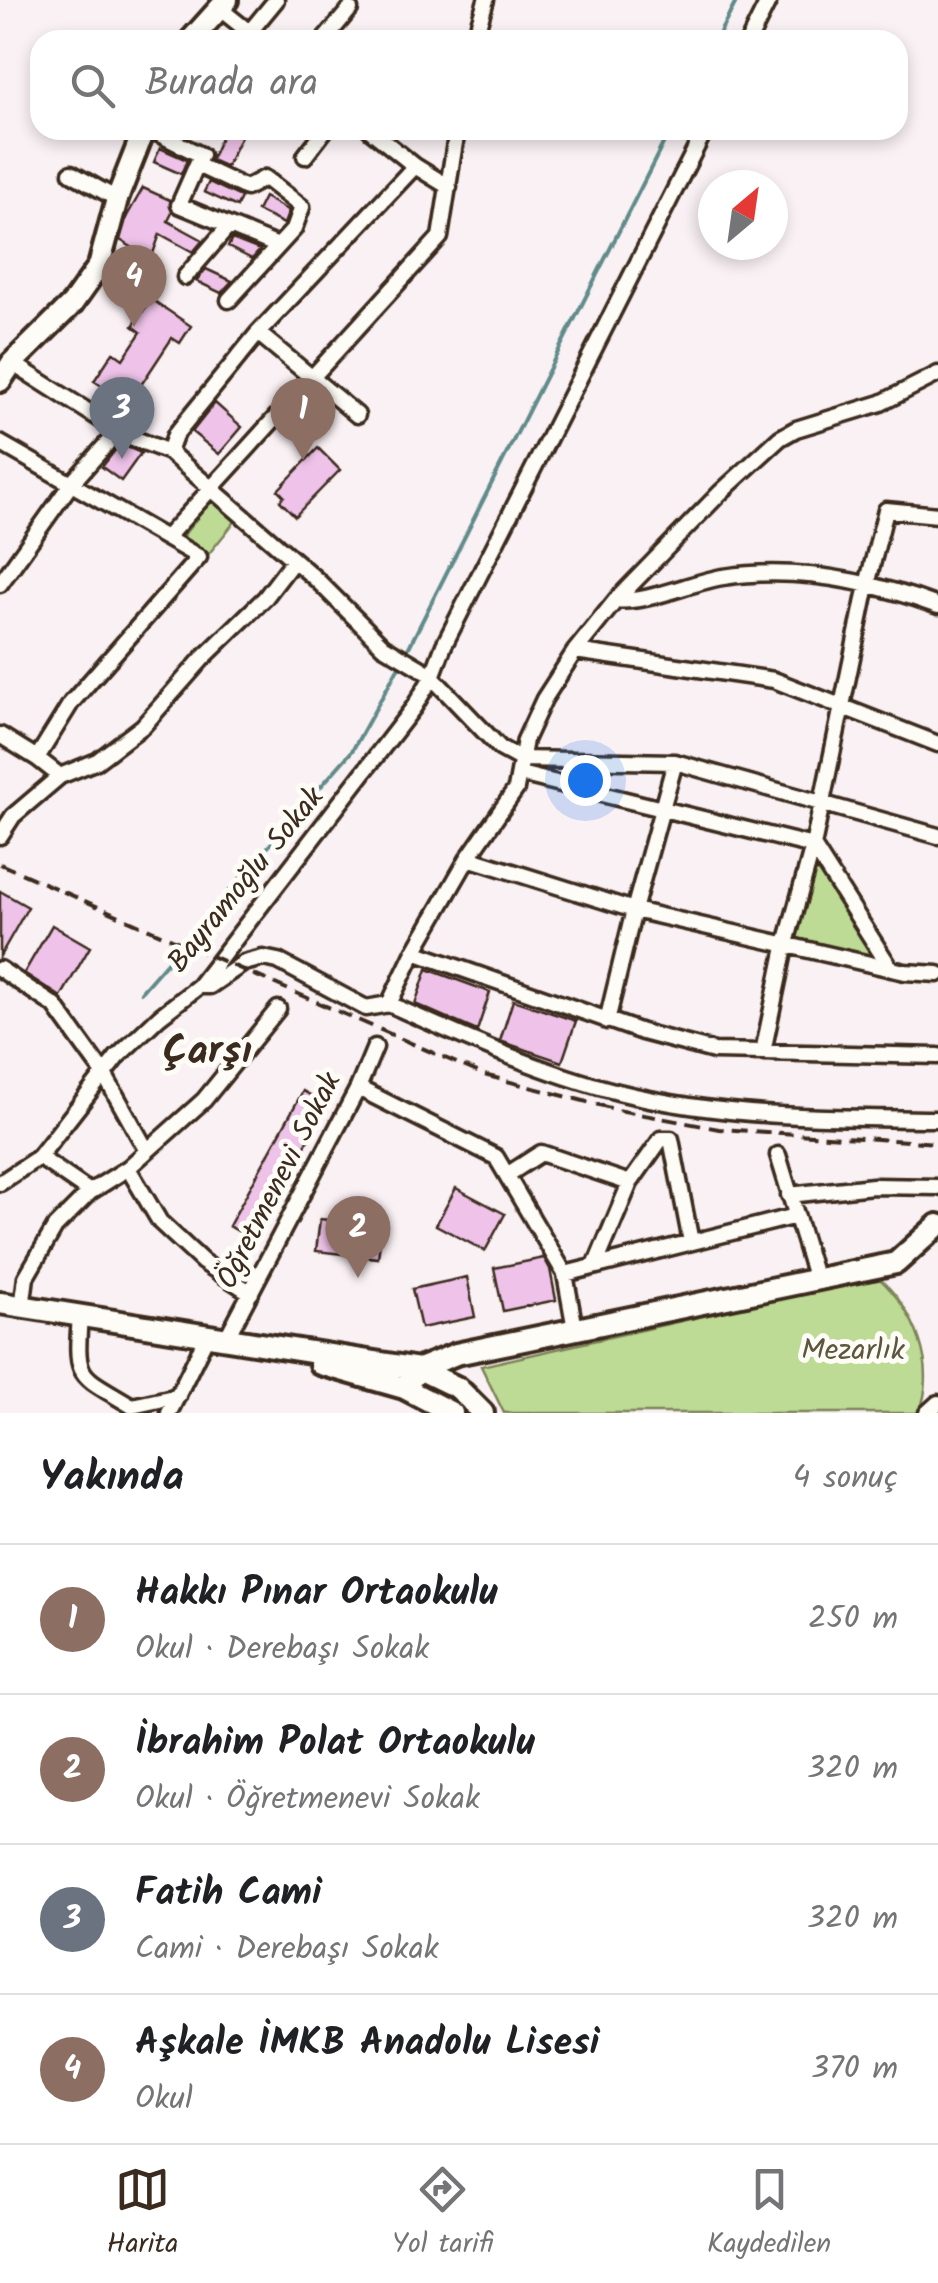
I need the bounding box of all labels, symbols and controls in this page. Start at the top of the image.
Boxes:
search box [30,30,908,140]
text: Burada ara [145,55,318,115]
icon: search [65,58,120,113]
north arrow [698,170,788,260]
pin: 4 [102,245,166,327]
pin: 3 [90,376,154,459]
pin: 1 [270,378,336,460]
your location [560,755,611,806]
street label: Bayramoğlu Sokak [156,776,338,984]
district label: Çarşı [162,1020,252,1084]
street label: Öğretmenevi Sokak [204,1063,356,1298]
pin: 2 [326,1196,390,1278]
park label: Mezarlık [801,1327,906,1375]
text: Yakında [40,1445,184,1512]
text: 4 sonuç [793,1453,898,1504]
text: Hakkı Pınar Ortaokulu [135,1564,498,1624]
text: 1 [68,1594,77,1645]
text: 250 m [808,1594,898,1645]
text: Okul · Derebaşı Sokak [135,1624,429,1675]
text: İbrahim Polat Ortaokulu [135,1714,535,1774]
text: 2 [63,1744,82,1795]
text: 320 m [807,1744,898,1795]
text: Okul · Öğretmenevi Sokak [135,1774,480,1825]
text: Fatih Cami [135,1864,322,1924]
text: 3 [64,1894,81,1945]
text: 320 m [807,1894,898,1945]
text: Cami · Derebaşı Sokak [135,1924,439,1975]
text: Aşkale İMKB Anadolu Lisesi [135,2014,600,2074]
text: 4 [64,2044,81,2095]
text: 370 m [811,2044,898,2095]
text: Okul [135,2074,193,2125]
tab: Harita [107,2162,179,2267]
tab: Yol tarifi [392,2162,493,2267]
tab: Kaydedilen [707,2162,831,2267]

